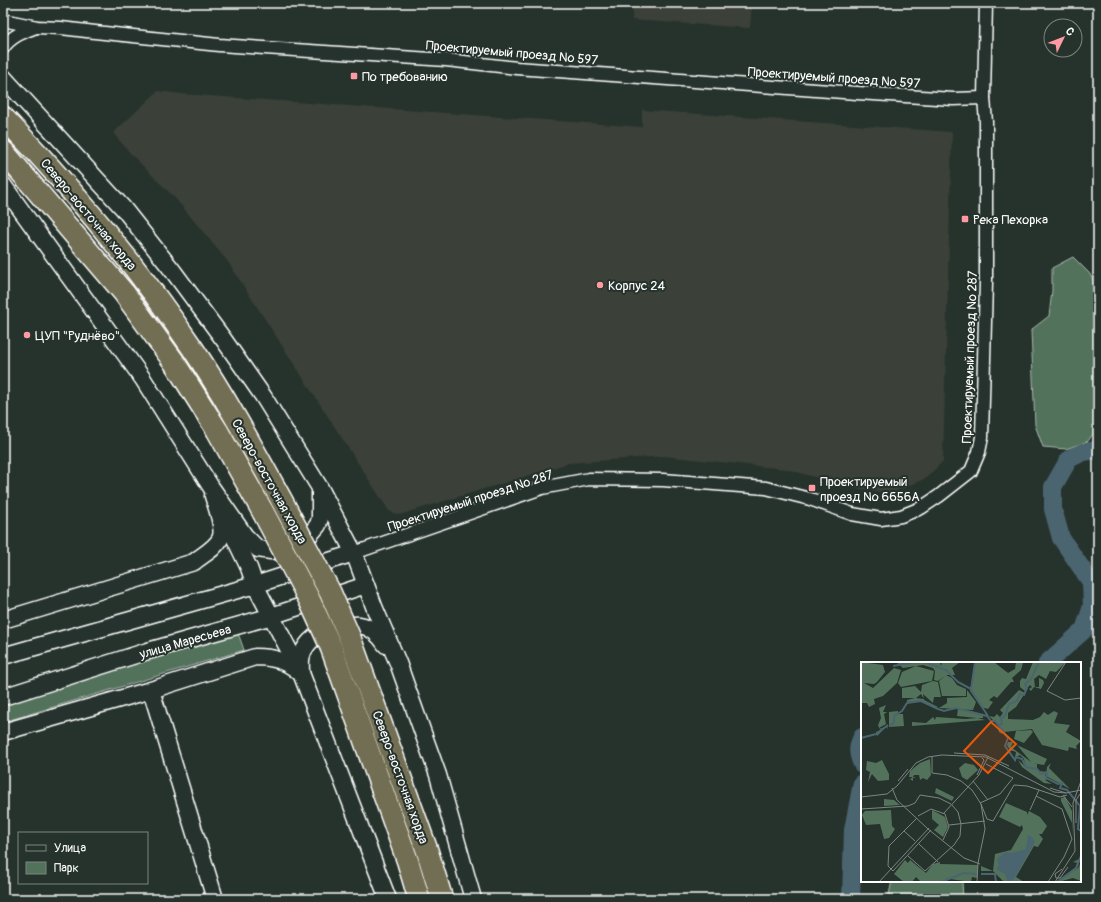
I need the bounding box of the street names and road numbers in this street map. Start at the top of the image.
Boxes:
street label: Проектируемый проезд № 597 [425,38,599,69]
street label: Проектируемый проезд № 597 [747,64,921,92]
street label: Северо-восточная хорда [37,156,140,274]
street label: Проектируемый проезд № 287 [959,270,981,444]
street label: Северо-восточная хорда [228,416,310,547]
street label: Проектируемый проезд № 287 [386,467,555,535]
street label: улица Маресьева [137,621,233,663]
street label: Северо-восточная хорда [368,709,432,846]

